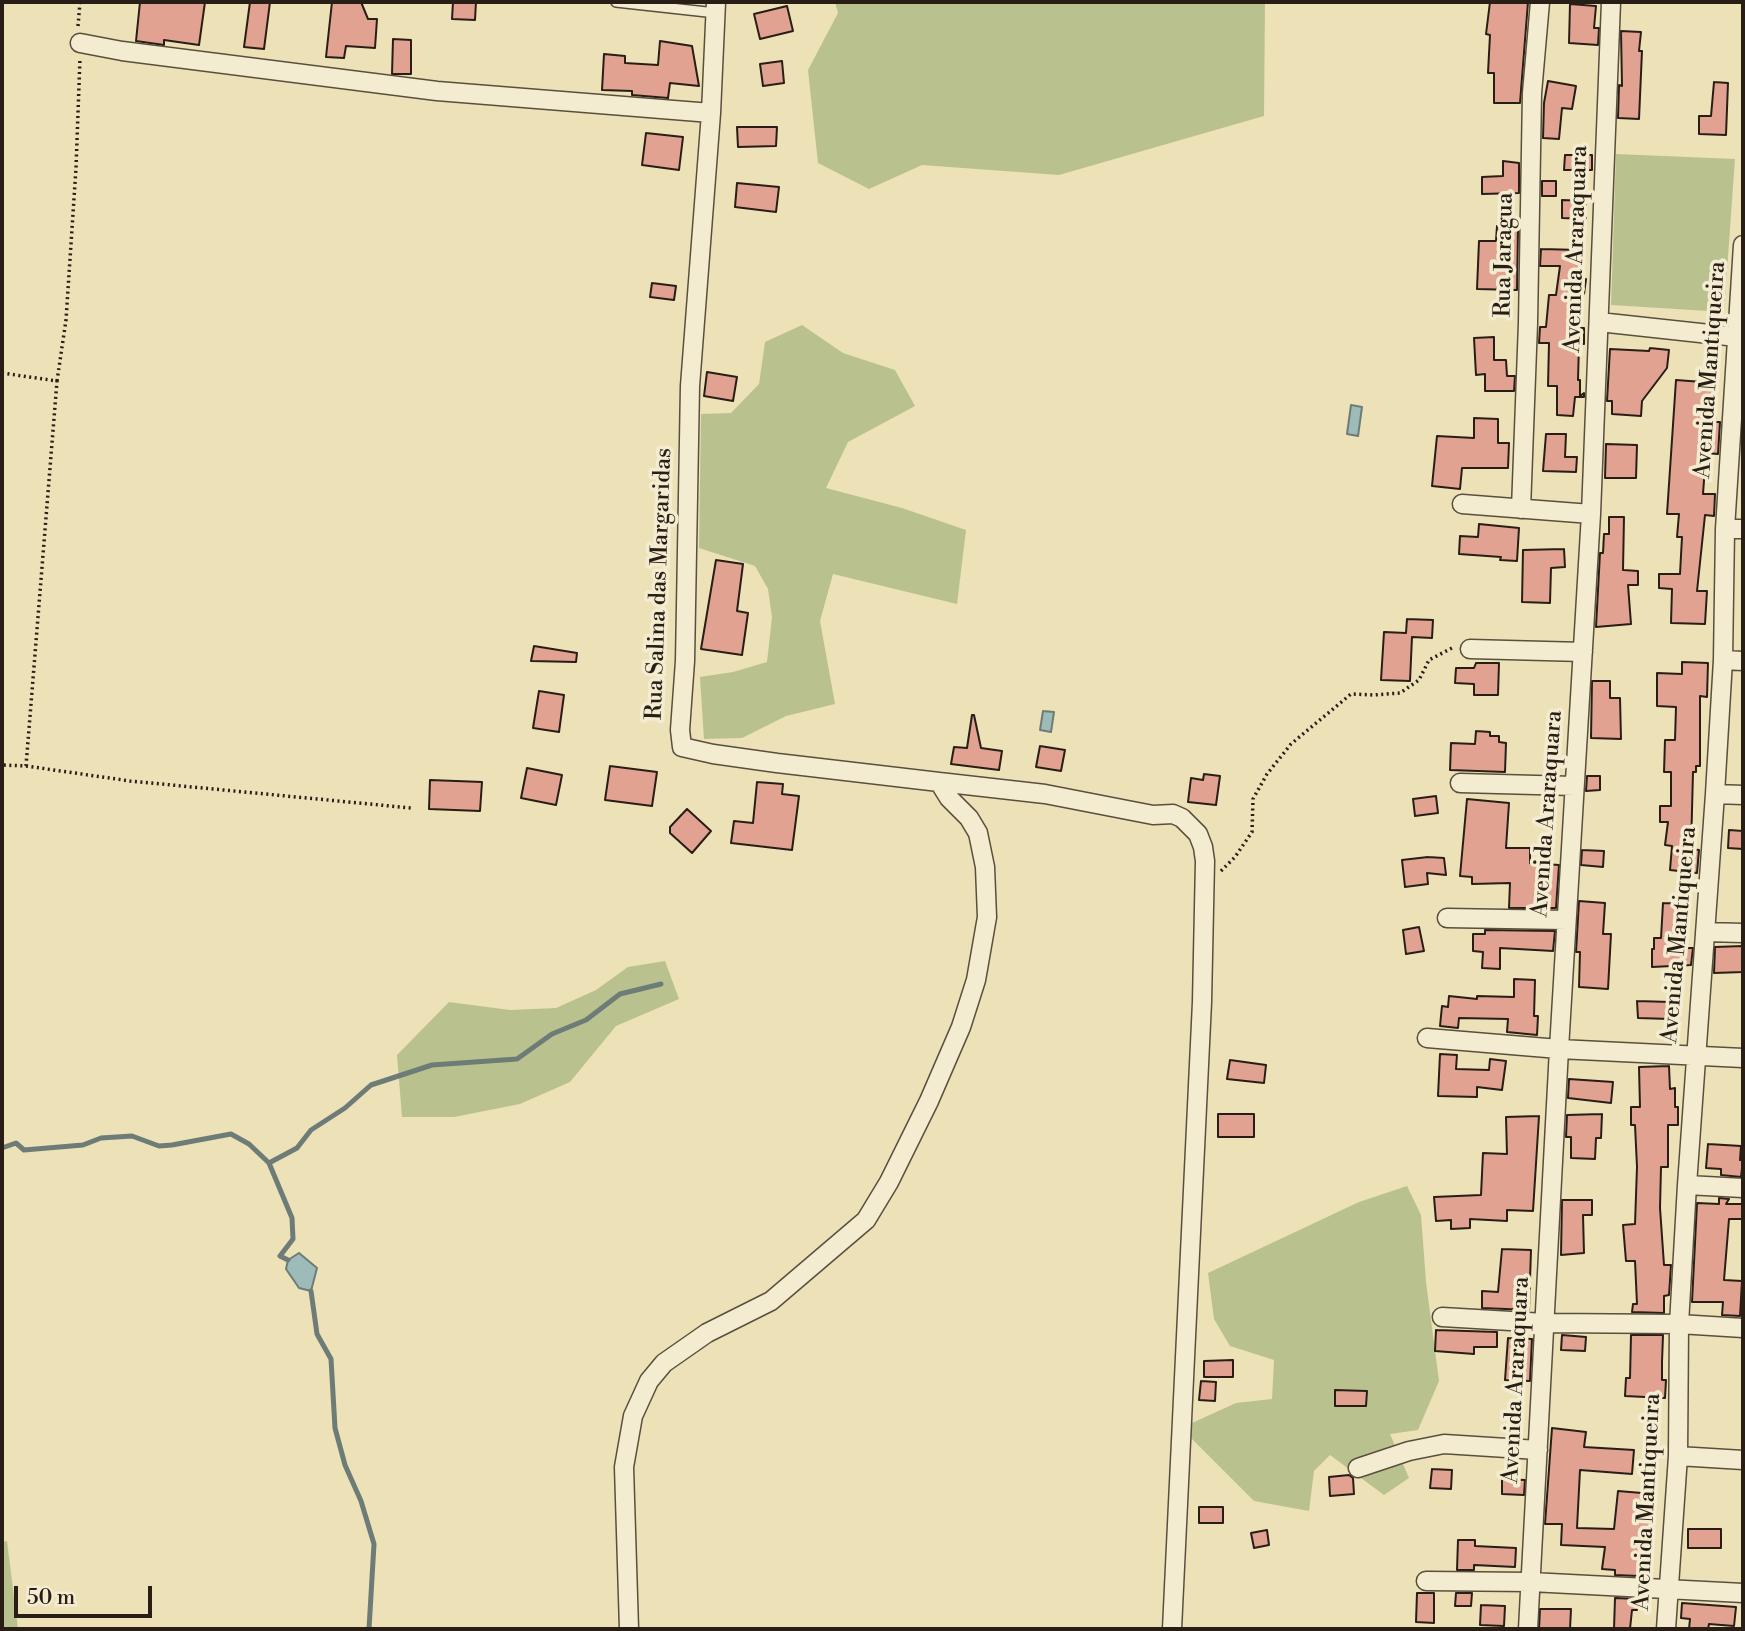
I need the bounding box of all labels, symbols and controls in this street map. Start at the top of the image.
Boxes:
street label: Avenida Araraquara [1560,145,1594,353]
street label: Rua Jaragua [1490,192,1520,318]
street label: Avenida Mantiqueira [1690,261,1732,479]
street label: Rua Salina das Margaridas [641,447,679,721]
street label: Avenida Araraquara [1527,710,1569,918]
street label: Avenida Mantiqueira [1657,825,1703,1045]
street label: Avenida Araraquara [1498,1276,1536,1484]
street label: Avenida Mantiqueira [1629,1393,1667,1611]
scale bar [18,1572,156,1616]
text: 50 m [27,1585,75,1611]

